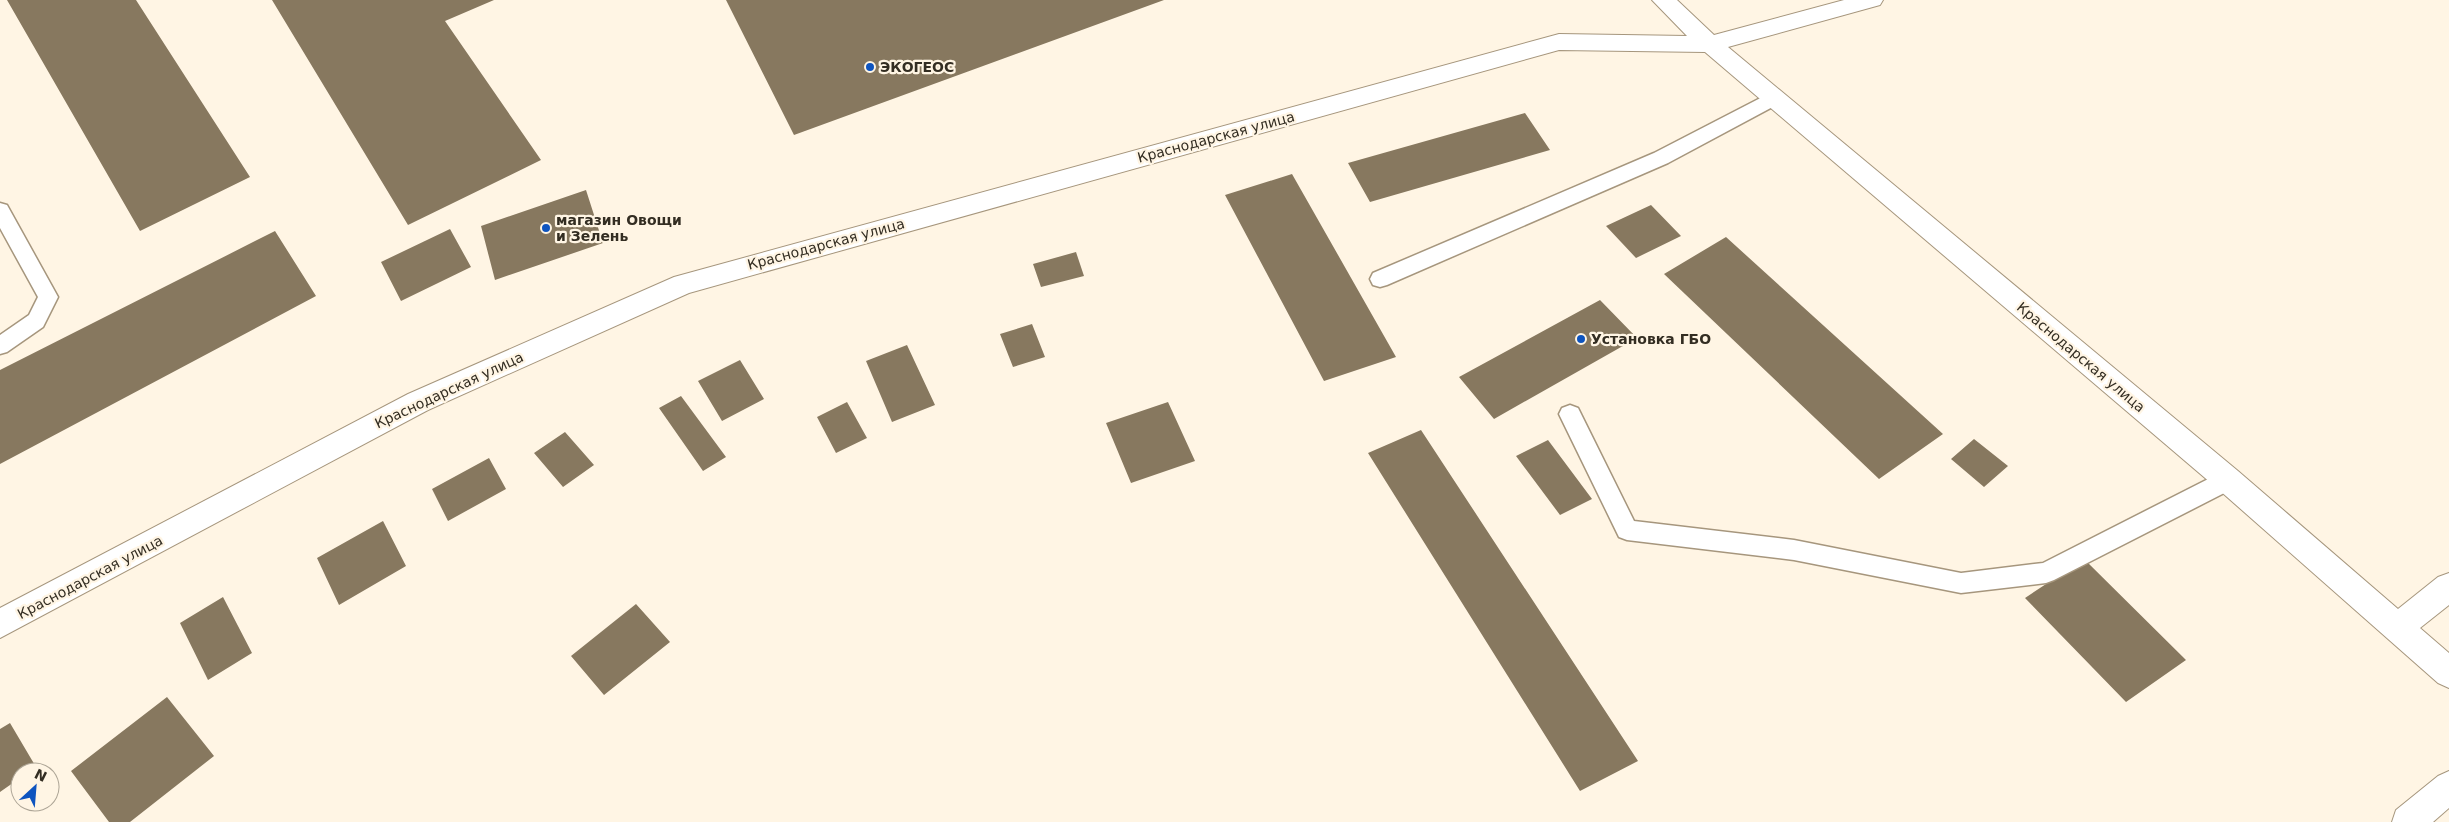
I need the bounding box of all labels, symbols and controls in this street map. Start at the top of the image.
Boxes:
place label: ЭКОГЕОС [880,59,954,75]
marker: ЭКОГЕОС [864,61,876,73]
street label: Краснодарская улица [1136,108,1296,166]
place label: магазин Овощи и Зелень [556,212,682,244]
street label: Краснодарская улица [746,215,906,273]
marker: магазин Овощи и Зелень [540,222,552,234]
street label: Краснодарская улица [2014,299,2148,415]
place label: Установка ГБО [1591,331,1711,347]
marker: Установка ГБО [1575,333,1587,345]
street label: Краснодарская улица [372,349,526,431]
street label: Краснодарская улица [15,532,165,622]
north arrow [10,762,60,812]
text: N [32,766,49,785]

